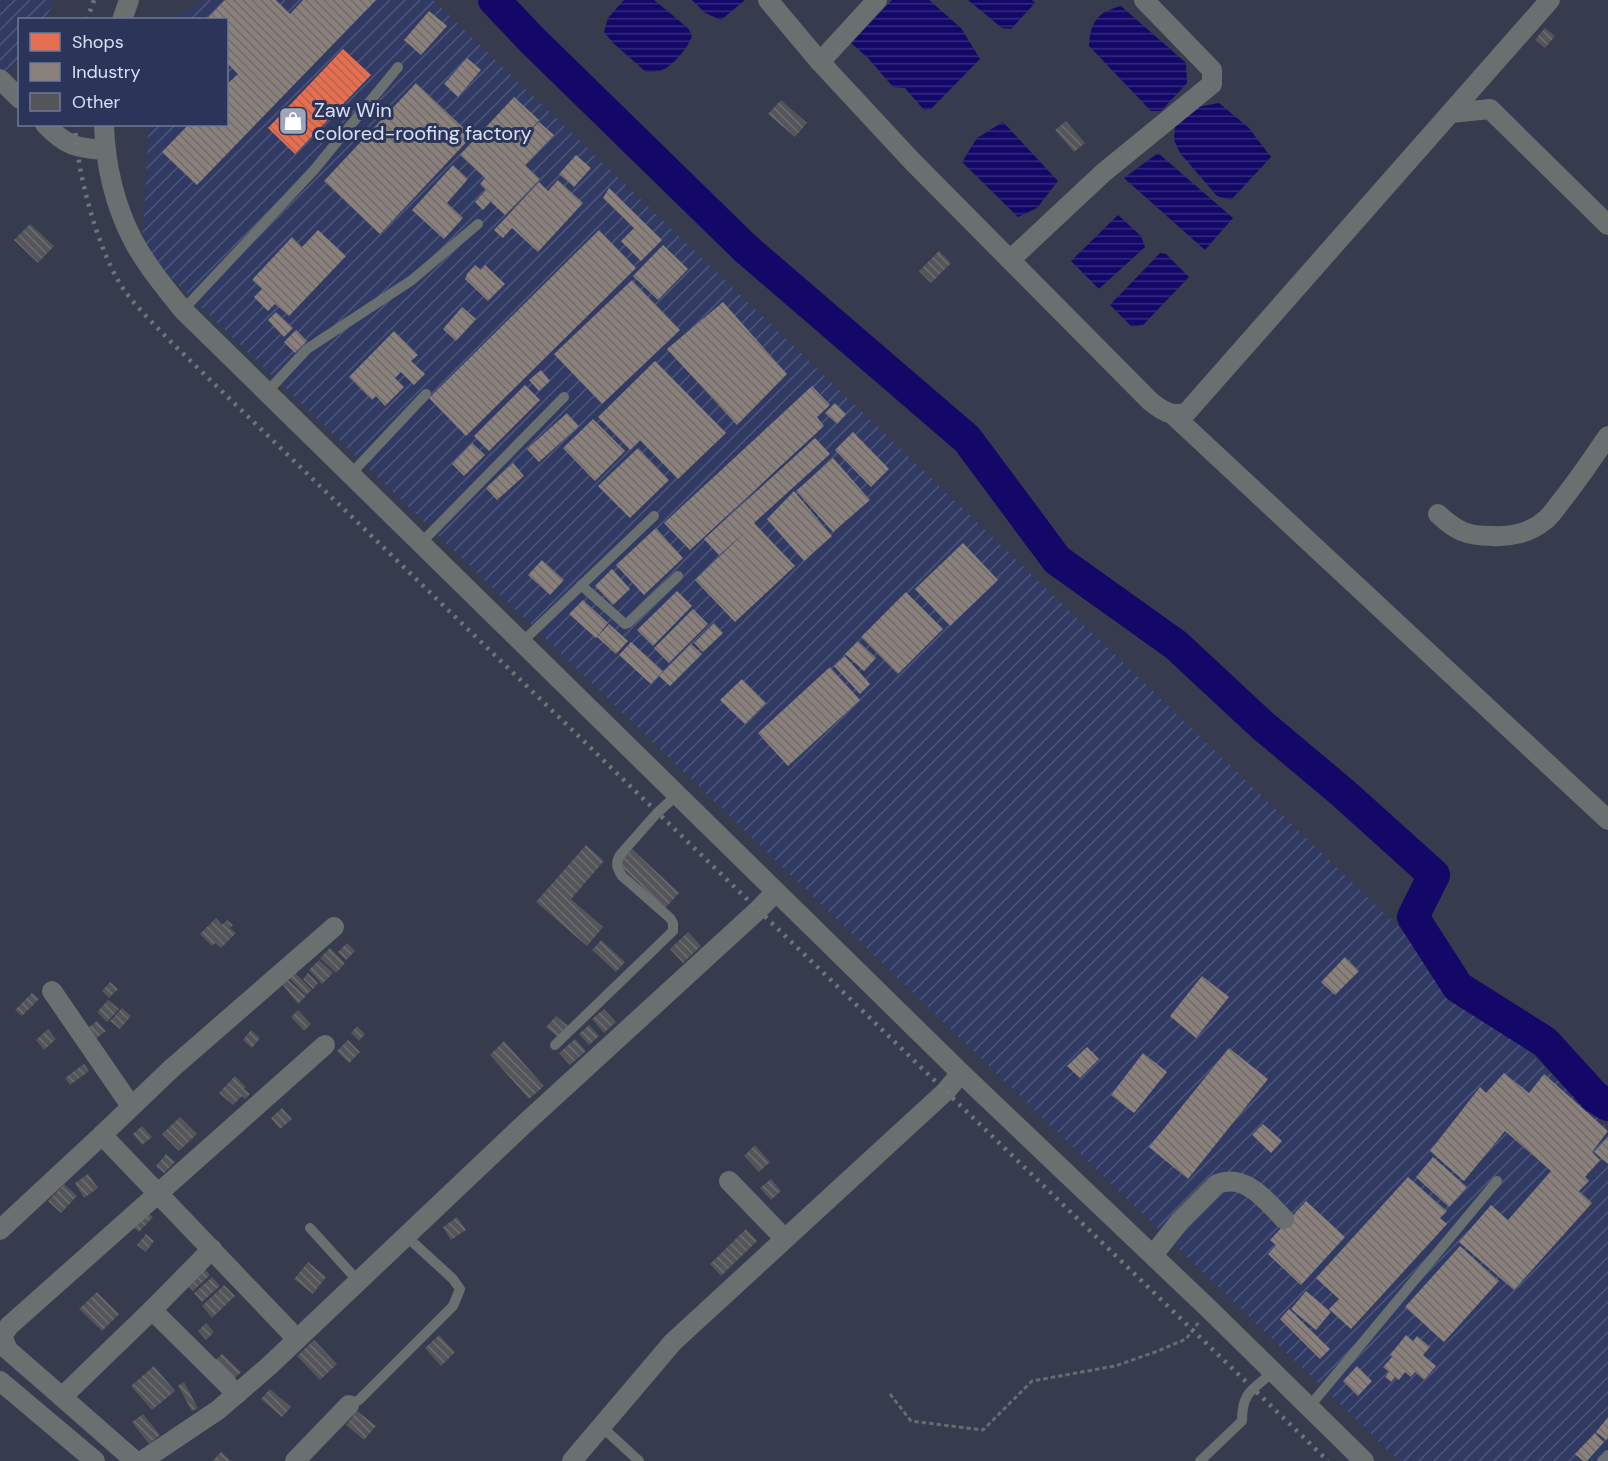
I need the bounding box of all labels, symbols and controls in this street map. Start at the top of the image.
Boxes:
legend [18,18,228,126]
text: Shops [72,30,124,54]
text: Industry [72,60,141,84]
text: Other [72,90,121,114]
place label: Zaw Win colored-roofing factory [314,97,532,146]
shop icon: Zaw Win colored-roofing factory [277,105,309,137]

